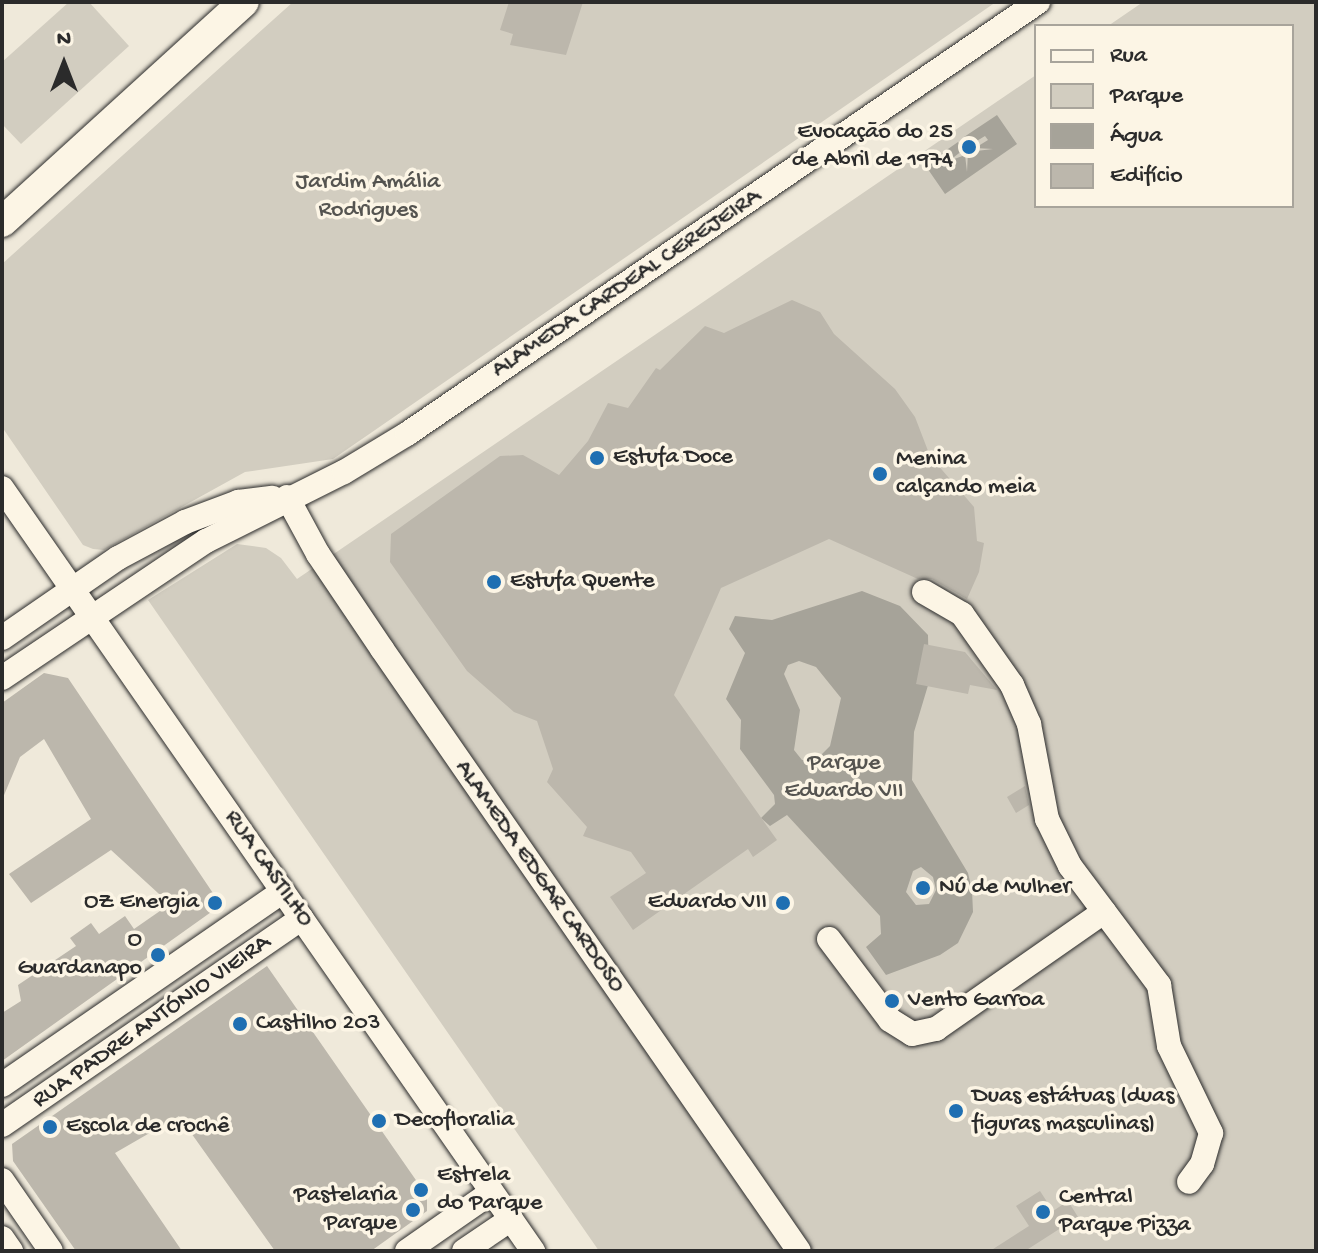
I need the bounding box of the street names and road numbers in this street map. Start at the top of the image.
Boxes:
street label: ALAMEDA CARDEAL CEREJEIRA [487,183,767,385]
street label: ALAMEDA EDGAR CARDOSO [448,755,630,999]
street label: RUA CASTILHO [217,805,319,933]
street label: RUA PADRE ANTÓNIO VIEIRA [27,929,277,1115]

